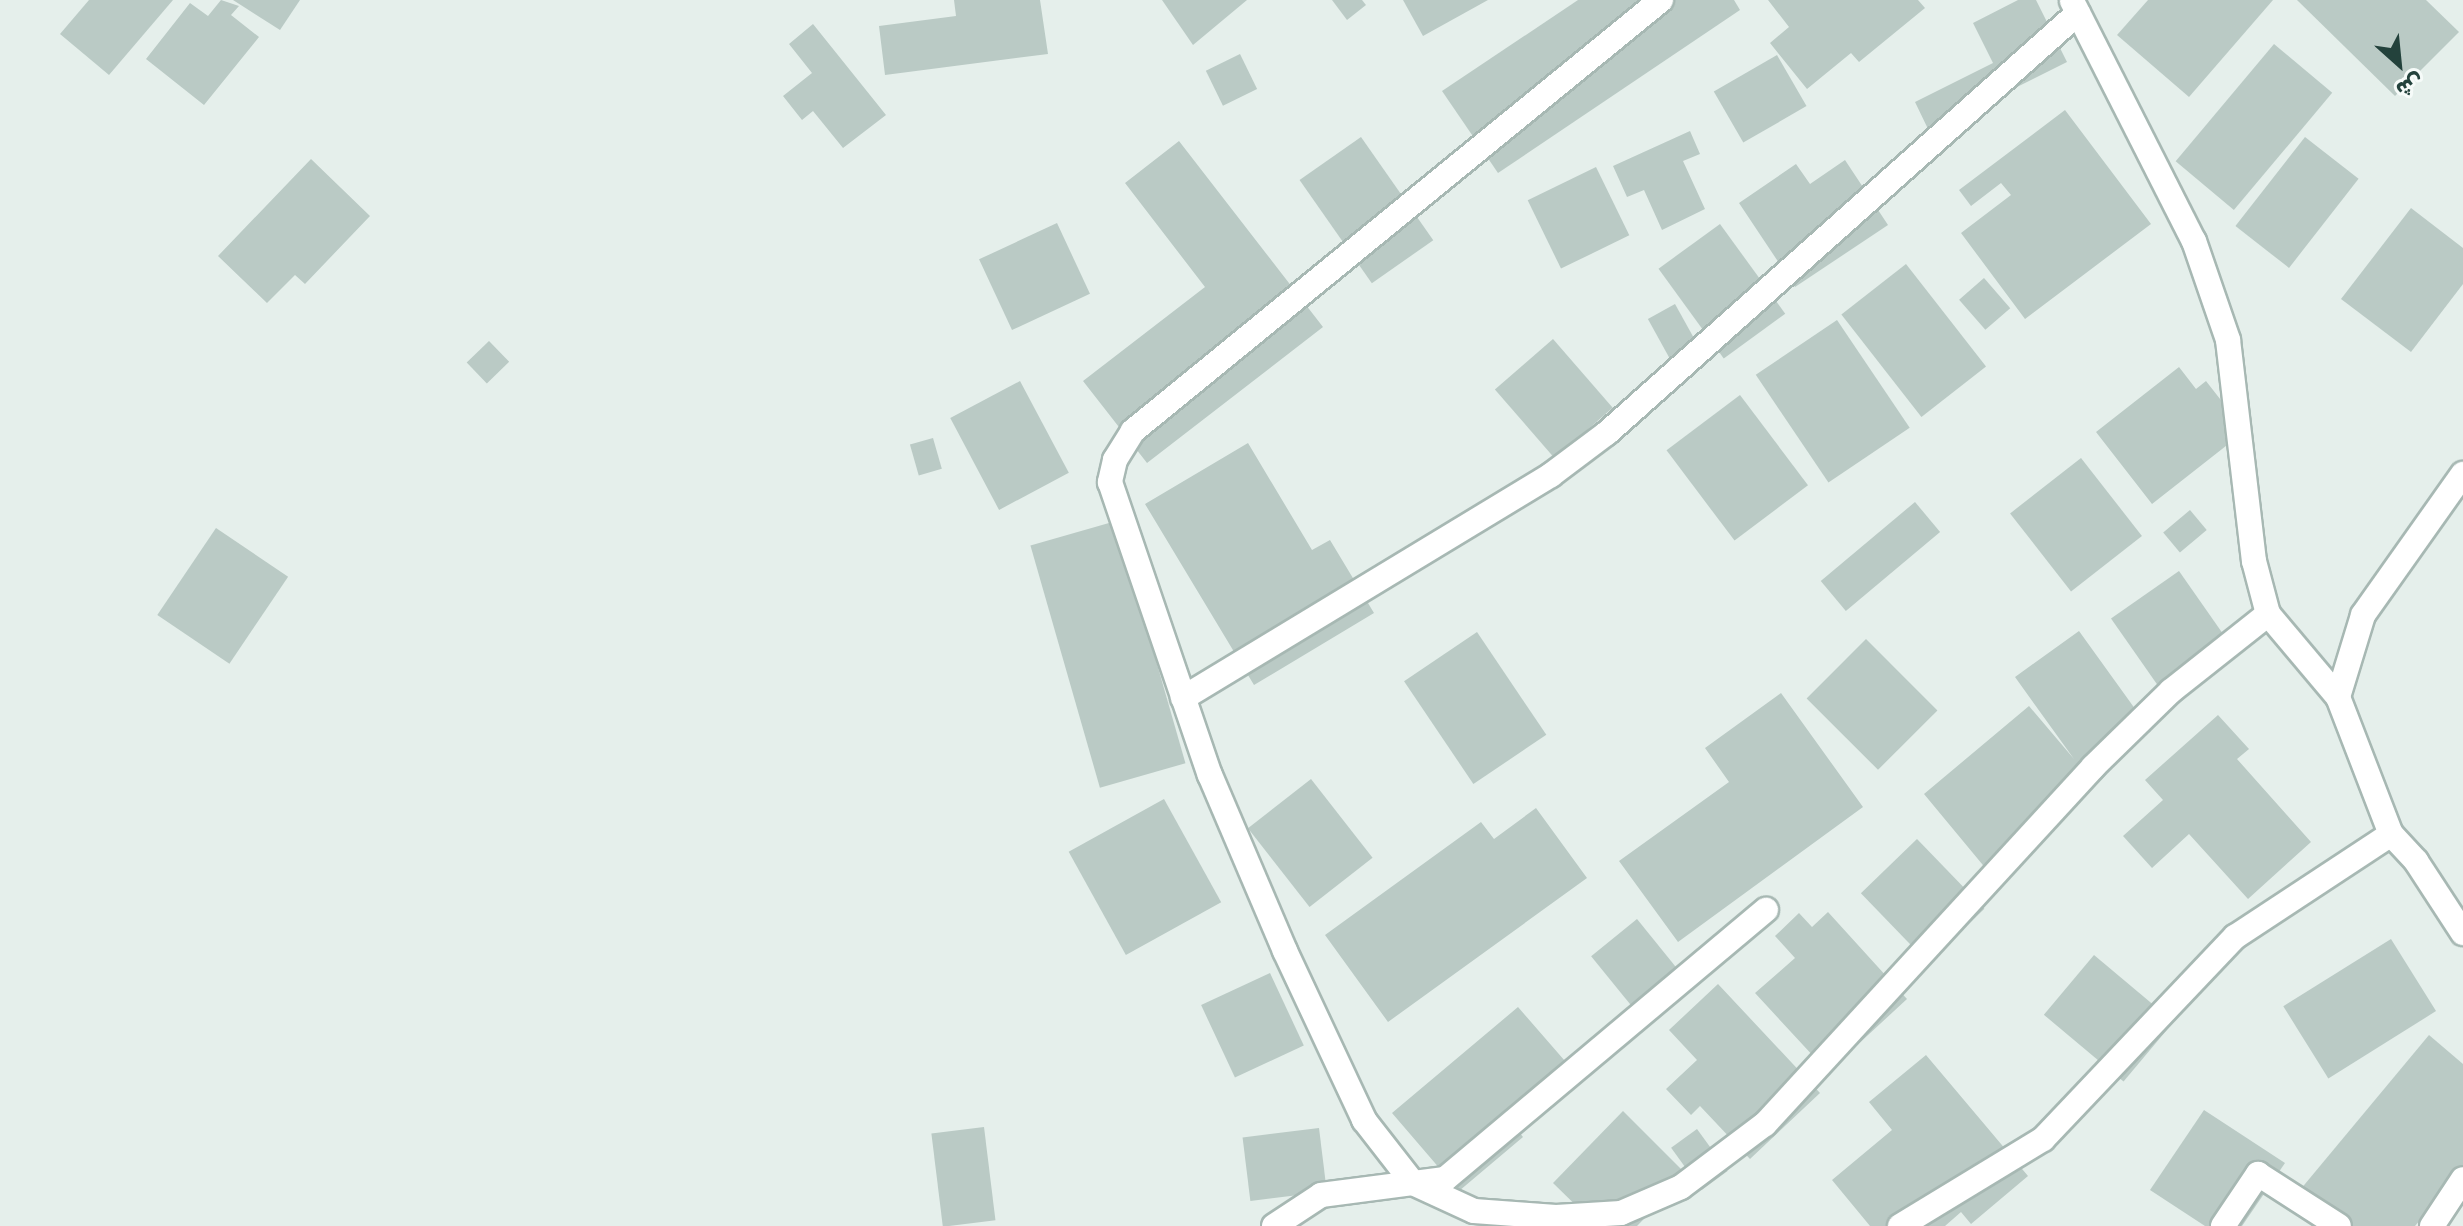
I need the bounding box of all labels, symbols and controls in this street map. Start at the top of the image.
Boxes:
north arrow [2359,24,2439,104]
text: ش [2392,67,2429,104]

